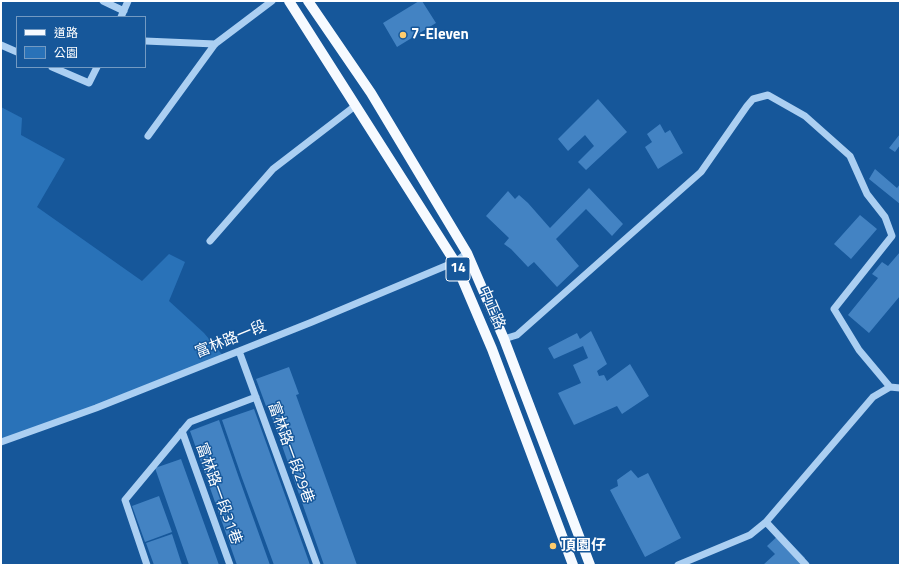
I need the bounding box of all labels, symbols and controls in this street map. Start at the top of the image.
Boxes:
legend [16,16,146,68]
text: 道路 [54,23,78,42]
place label: 7-Eleven [411,26,469,44]
marker: 7-Eleven [398,30,408,40]
text: 公園 [54,43,78,62]
road number: 14 [446,257,470,281]
street label: 中正路 [474,284,508,332]
street label: 富林路一段 [193,318,269,362]
street label: 富林路一段29巷 [263,400,317,506]
street label: 富林路一段31巷 [191,441,245,547]
place label: 頂園仔 [561,537,606,555]
marker: 頂園仔 [548,541,558,551]

